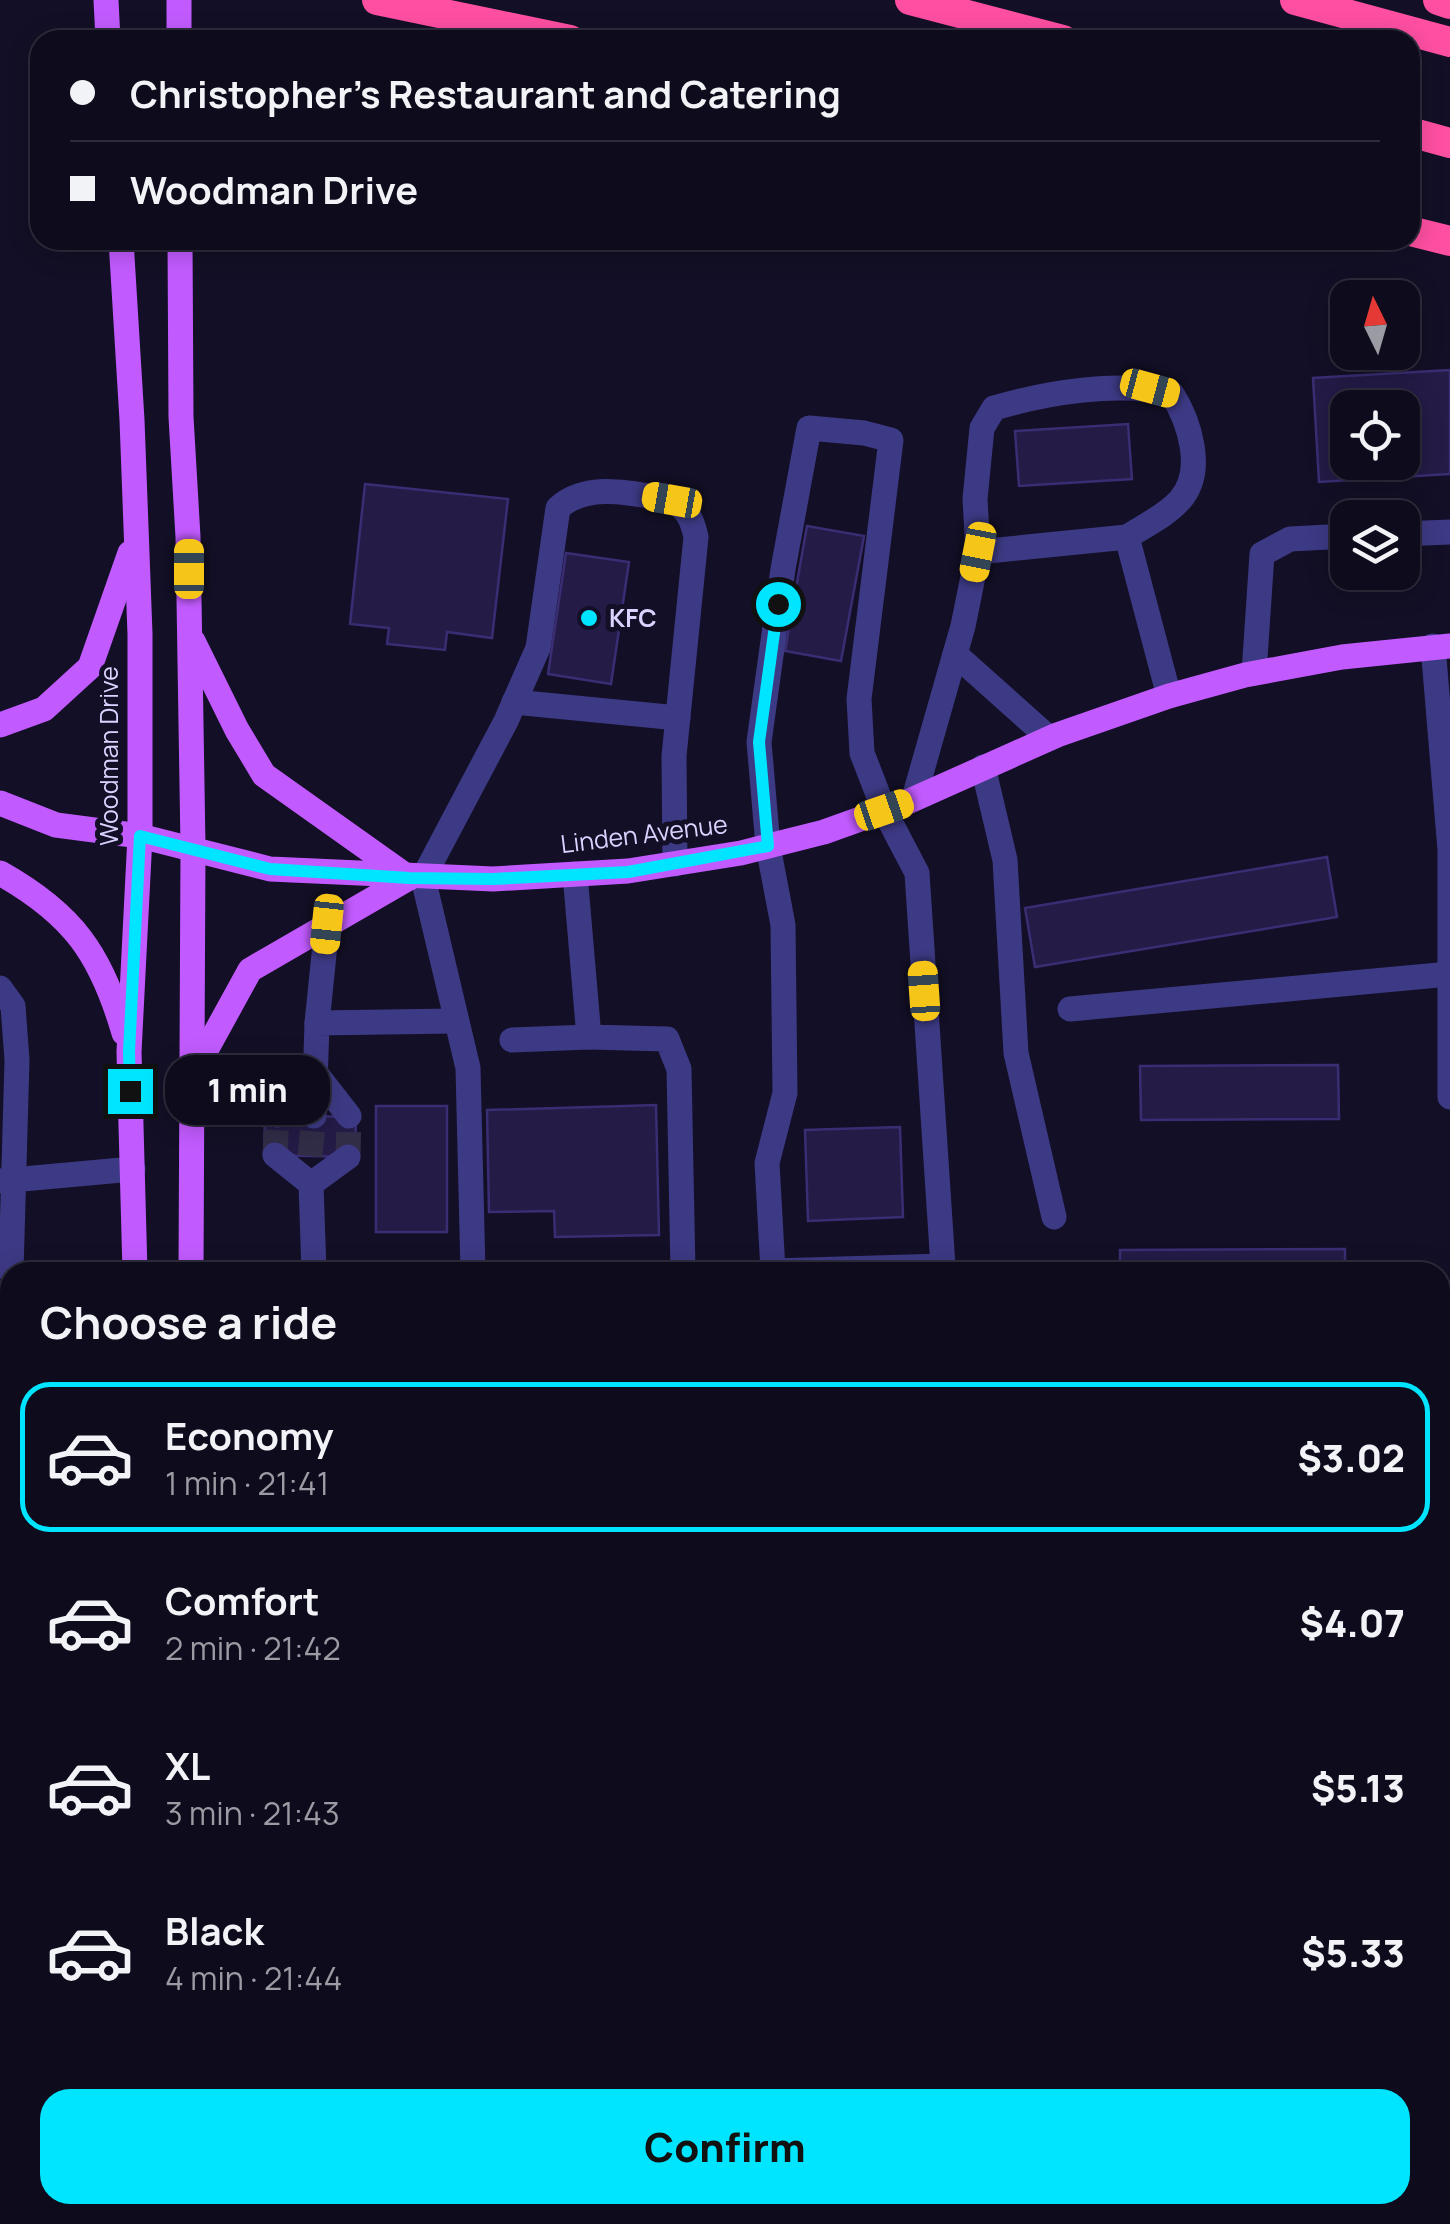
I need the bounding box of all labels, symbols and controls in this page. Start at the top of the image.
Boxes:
text: Christopher's Restaurant and Catering [130,67,841,119]
text: Woodman Drive [130,163,418,215]
north arrow [1330,280,1420,370]
map controls [1330,280,1420,590]
car [1117,366,1183,410]
button: locate [1330,390,1420,480]
car [640,480,704,520]
button: layers [1330,500,1420,590]
car [958,520,998,584]
car [174,539,204,599]
route start [756,582,801,627]
place label: KFC [609,600,657,635]
marker: KFC [578,607,600,629]
street label: Woodman Drive [91,666,126,846]
car [851,786,917,834]
street label: Linden Avenue [559,806,729,861]
car [309,893,345,955]
car [907,960,941,1022]
callout: 1 min [165,1056,330,1126]
text: 1 min [207,1068,288,1112]
route end [108,1069,153,1114]
text: Choose a ride [40,1291,337,1353]
text: Economy [165,1409,334,1461]
icon: car [45,1412,135,1502]
text: $3.02 [1297,1431,1405,1483]
text: 1 min · 21:41 [165,1461,329,1505]
text: Comfort [165,1574,319,1626]
icon: car [45,1577,135,1667]
text: $4.07 [1300,1596,1405,1648]
text: 2 min · 21:42 [165,1626,341,1670]
text: XL [165,1739,210,1791]
icon: car [45,1742,135,1832]
text: $5.13 [1311,1761,1405,1813]
text: 3 min · 21:43 [165,1791,340,1835]
text: Black [165,1904,264,1956]
icon: car [45,1907,135,1997]
text: $5.33 [1301,1926,1405,1978]
text: 4 min · 21:44 [165,1956,342,2000]
button: Confirm [40,2089,1410,2204]

